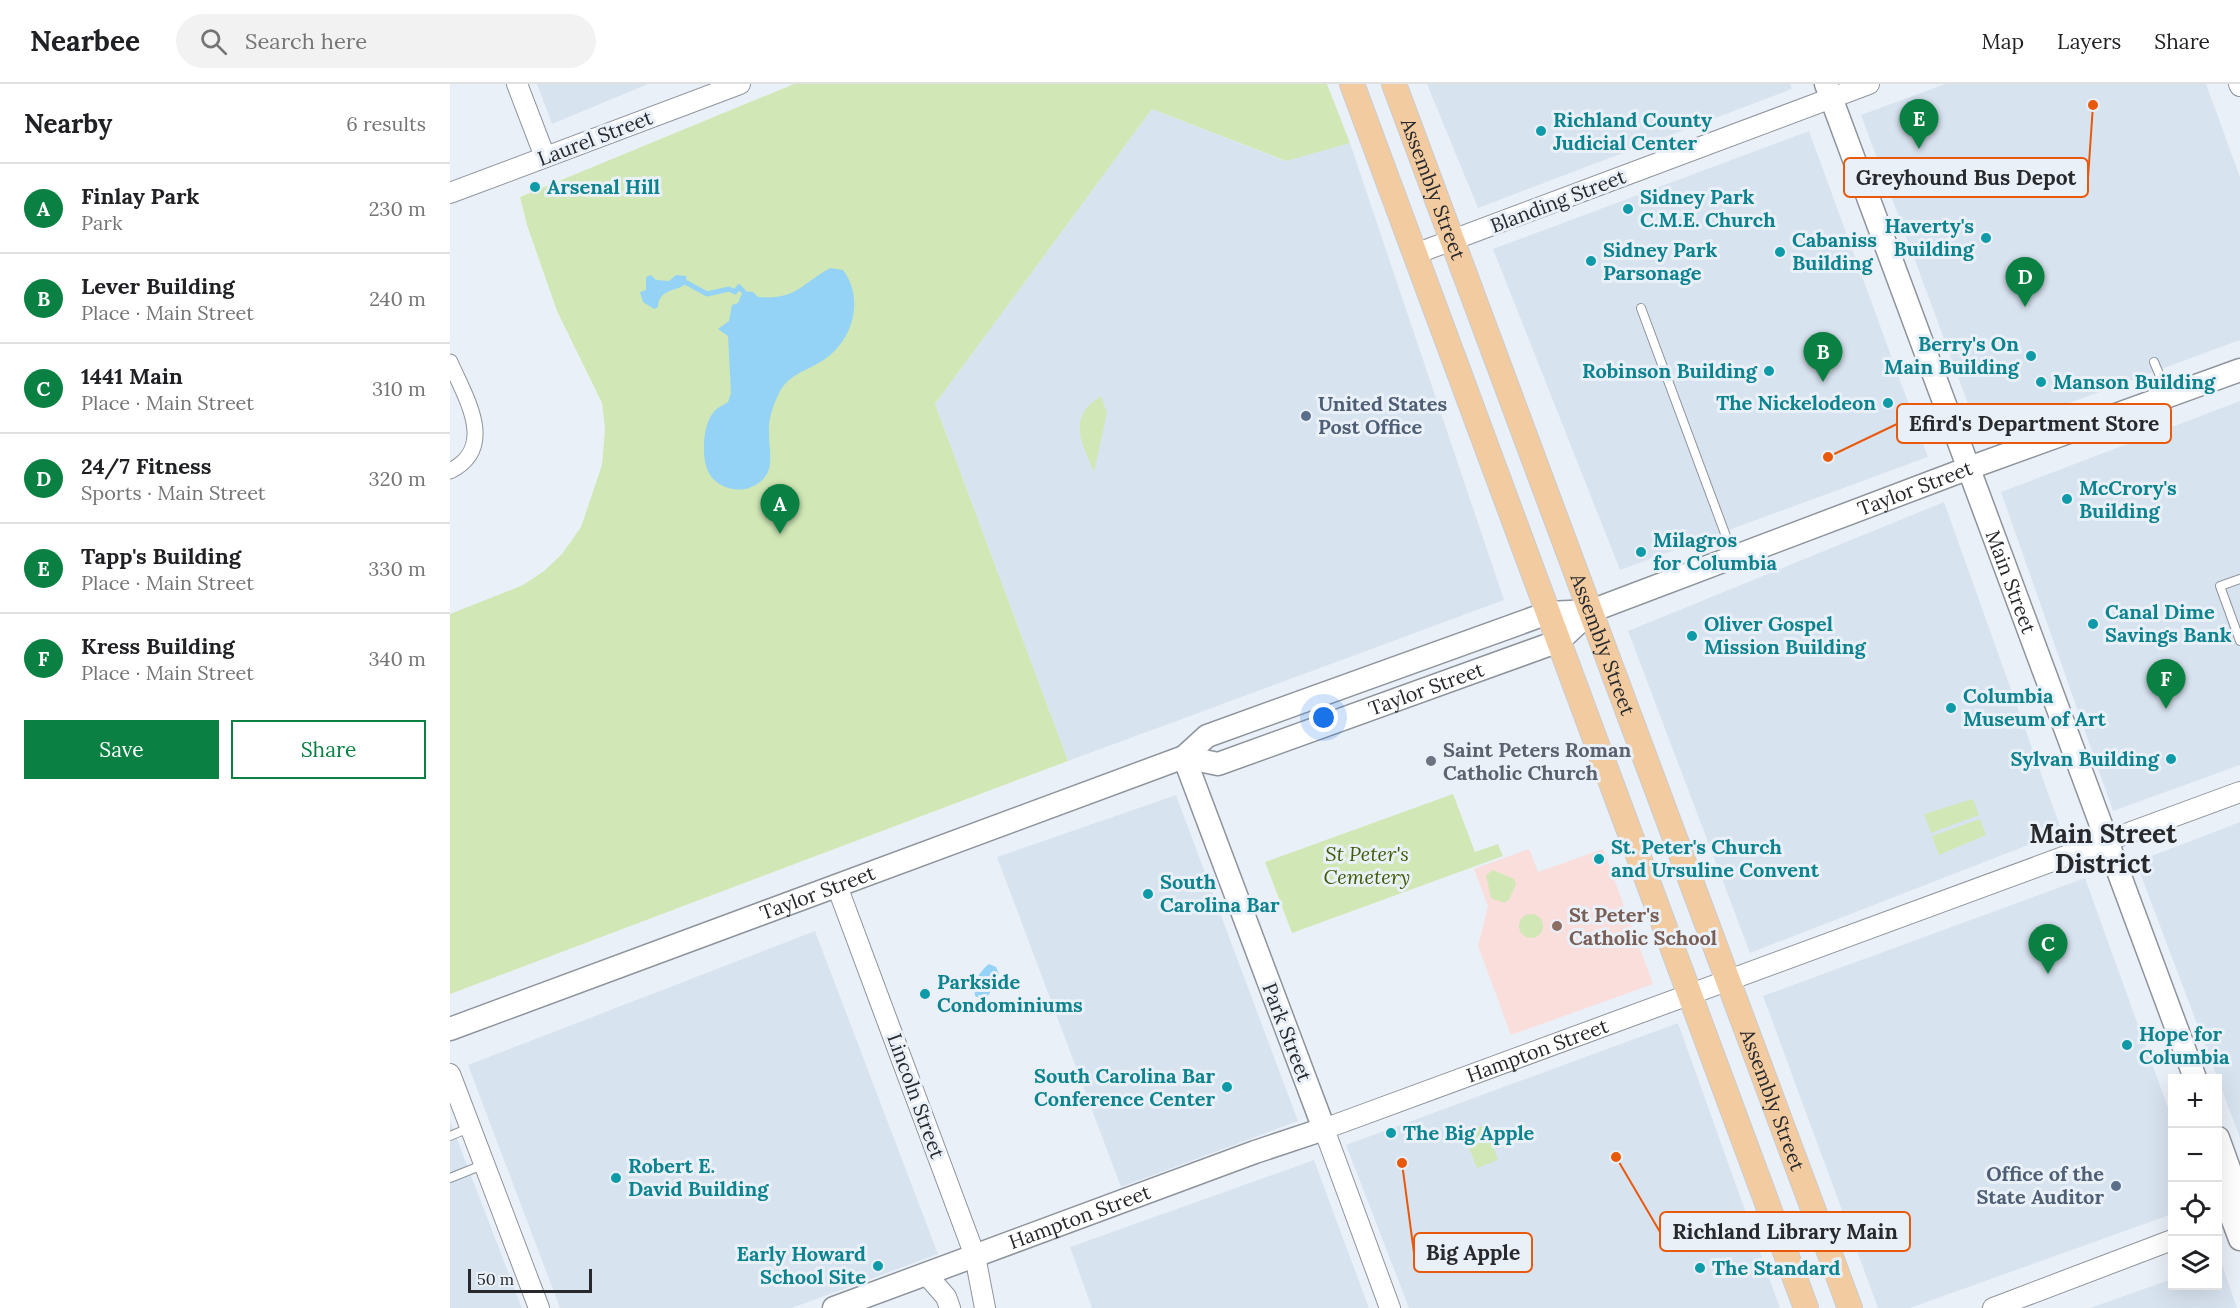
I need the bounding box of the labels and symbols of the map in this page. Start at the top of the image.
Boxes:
pin: E [1900,100,1938,149]
street label: Laurel Street [534,104,656,171]
place label: Richland County Judicial Center [1553,107,1712,155]
street label: Assembly Street [1395,113,1471,263]
marker: Richland County Judicial Center [1534,124,1548,138]
callout: Greyhound Bus Depot [1844,158,2088,197]
street label: Blanding Street [1487,163,1629,238]
text: Greyhound Bus Depot [1856,164,2077,191]
place label: Arsenal Hill [547,174,660,199]
marker: Arsenal Hill [528,180,542,194]
place label: Sidney Park C.M.E. Church [1640,184,1776,232]
marker: Sidney Park C.M.E. Church [1621,202,1635,216]
place label: Haverty's Building [1884,213,1975,261]
place label: Cabaniss Building [1792,227,1877,275]
marker: Haverty's Building [1979,231,1993,245]
place label: Sidney Park Parsonage [1603,237,1717,285]
marker: Cabaniss Building [1773,245,1787,259]
marker: Sidney Park Parsonage [1584,254,1598,268]
pin: D [2006,258,2044,307]
place label: Berry's On Main Building [1884,331,2020,379]
pin: B [1804,332,1842,382]
marker: Berry's On Main Building [2024,349,2038,363]
place label: Robinson Building [1582,358,1758,383]
marker: Robinson Building [1762,364,1776,378]
place label: Manson Building [2053,369,2216,394]
marker: Manson Building [2034,375,2048,389]
place label: The Nickelodeon [1716,390,1876,415]
place label: United States Post Office [1318,391,1448,439]
marker: The Nickelodeon [1881,396,1895,410]
callout: Efird's Department Store [1897,404,2171,443]
marker: United States Post Office [1299,409,1313,423]
text: Efird's Department Store [1909,410,2159,437]
street label: Taylor Street [1854,455,1976,521]
place label: McCrory's Building [2079,475,2177,523]
pin: A [760,484,800,534]
marker: McCrory's Building [2060,492,2074,506]
street label: Main Street [1981,526,2042,637]
place label: Milagros for Columbia [1653,527,1777,575]
marker: Milagros for Columbia [1634,545,1648,559]
street label: Assembly Street [1565,569,1641,719]
place label: Canal Dime Savings Bank [2105,599,2232,647]
place label: Oliver Gospel Mission Building [1704,611,1866,659]
marker: Canal Dime Savings Bank [2086,617,2100,631]
marker: Oliver Gospel Mission Building [1685,629,1699,643]
street label: Taylor Street [1365,656,1487,721]
pin: F [2146,660,2186,709]
place label: Columbia Museum of Art [1963,683,2107,731]
marker: Columbia Museum of Art [1944,701,1958,715]
your location [1309,703,1338,732]
place label: Saint Peters Roman Catholic Church [1443,737,1631,785]
place label: Sylvan Building [2011,746,2160,771]
marker: Sylvan Building [2164,752,2178,766]
marker: Saint Peters Roman Catholic Church [1424,754,1438,768]
district label: Main Street District [2029,817,2178,880]
place label: St. Peter's Church and Ursuline Convent [1611,834,1820,882]
park label: St Peter's Cemetery [1324,841,1410,889]
marker: St. Peter's Church and Ursuline Convent [1592,852,1606,866]
street label: Taylor Street [756,860,879,925]
place label: South Carolina Bar [1160,869,1280,917]
marker: South Carolina Bar [1141,887,1155,901]
place label: St Peter's Catholic School [1569,902,1717,950]
marker: St Peter's Catholic School [1550,919,1564,933]
pin: C [2028,924,2068,974]
place label: Parkside Condominiums [937,969,1083,1017]
street label: Park Street [1257,979,1318,1085]
marker: Parkside Condominiums [918,987,932,1001]
street label: Hampton Street [1463,1012,1612,1088]
place label: Hope for Columbia [2139,1021,2230,1069]
street label: Assembly Street [1735,1024,1811,1174]
street label: Lincoln Street [882,1030,951,1162]
marker: Hope for Columbia [2120,1038,2134,1052]
place label: South Carolina Bar Conference Center [1034,1063,1215,1111]
marker: South Carolina Bar Conference Center [1220,1080,1234,1094]
place label: The Big Apple [1403,1120,1535,1145]
marker: The Big Apple [1384,1126,1398,1140]
place label: Robert E. David Building [628,1153,769,1201]
place label: Office of the State Auditor [1976,1161,2104,1209]
marker: Robert E. David Building [609,1171,623,1185]
street label: Hampton Street [1005,1179,1154,1254]
marker: Office of the State Auditor [2109,1179,2123,1193]
callout: Richland Library Main [1660,1212,1910,1251]
text: Richland Library Main [1672,1218,1898,1245]
callout: Big Apple [1414,1233,1532,1272]
text: Big Apple [1426,1239,1520,1266]
place label: Early Howard School Site [736,1241,866,1289]
place label: The Standard [1712,1255,1841,1280]
marker: Early Howard School Site [871,1259,885,1273]
marker: The Standard [1693,1261,1707,1275]
scale bar [468,1266,592,1294]

